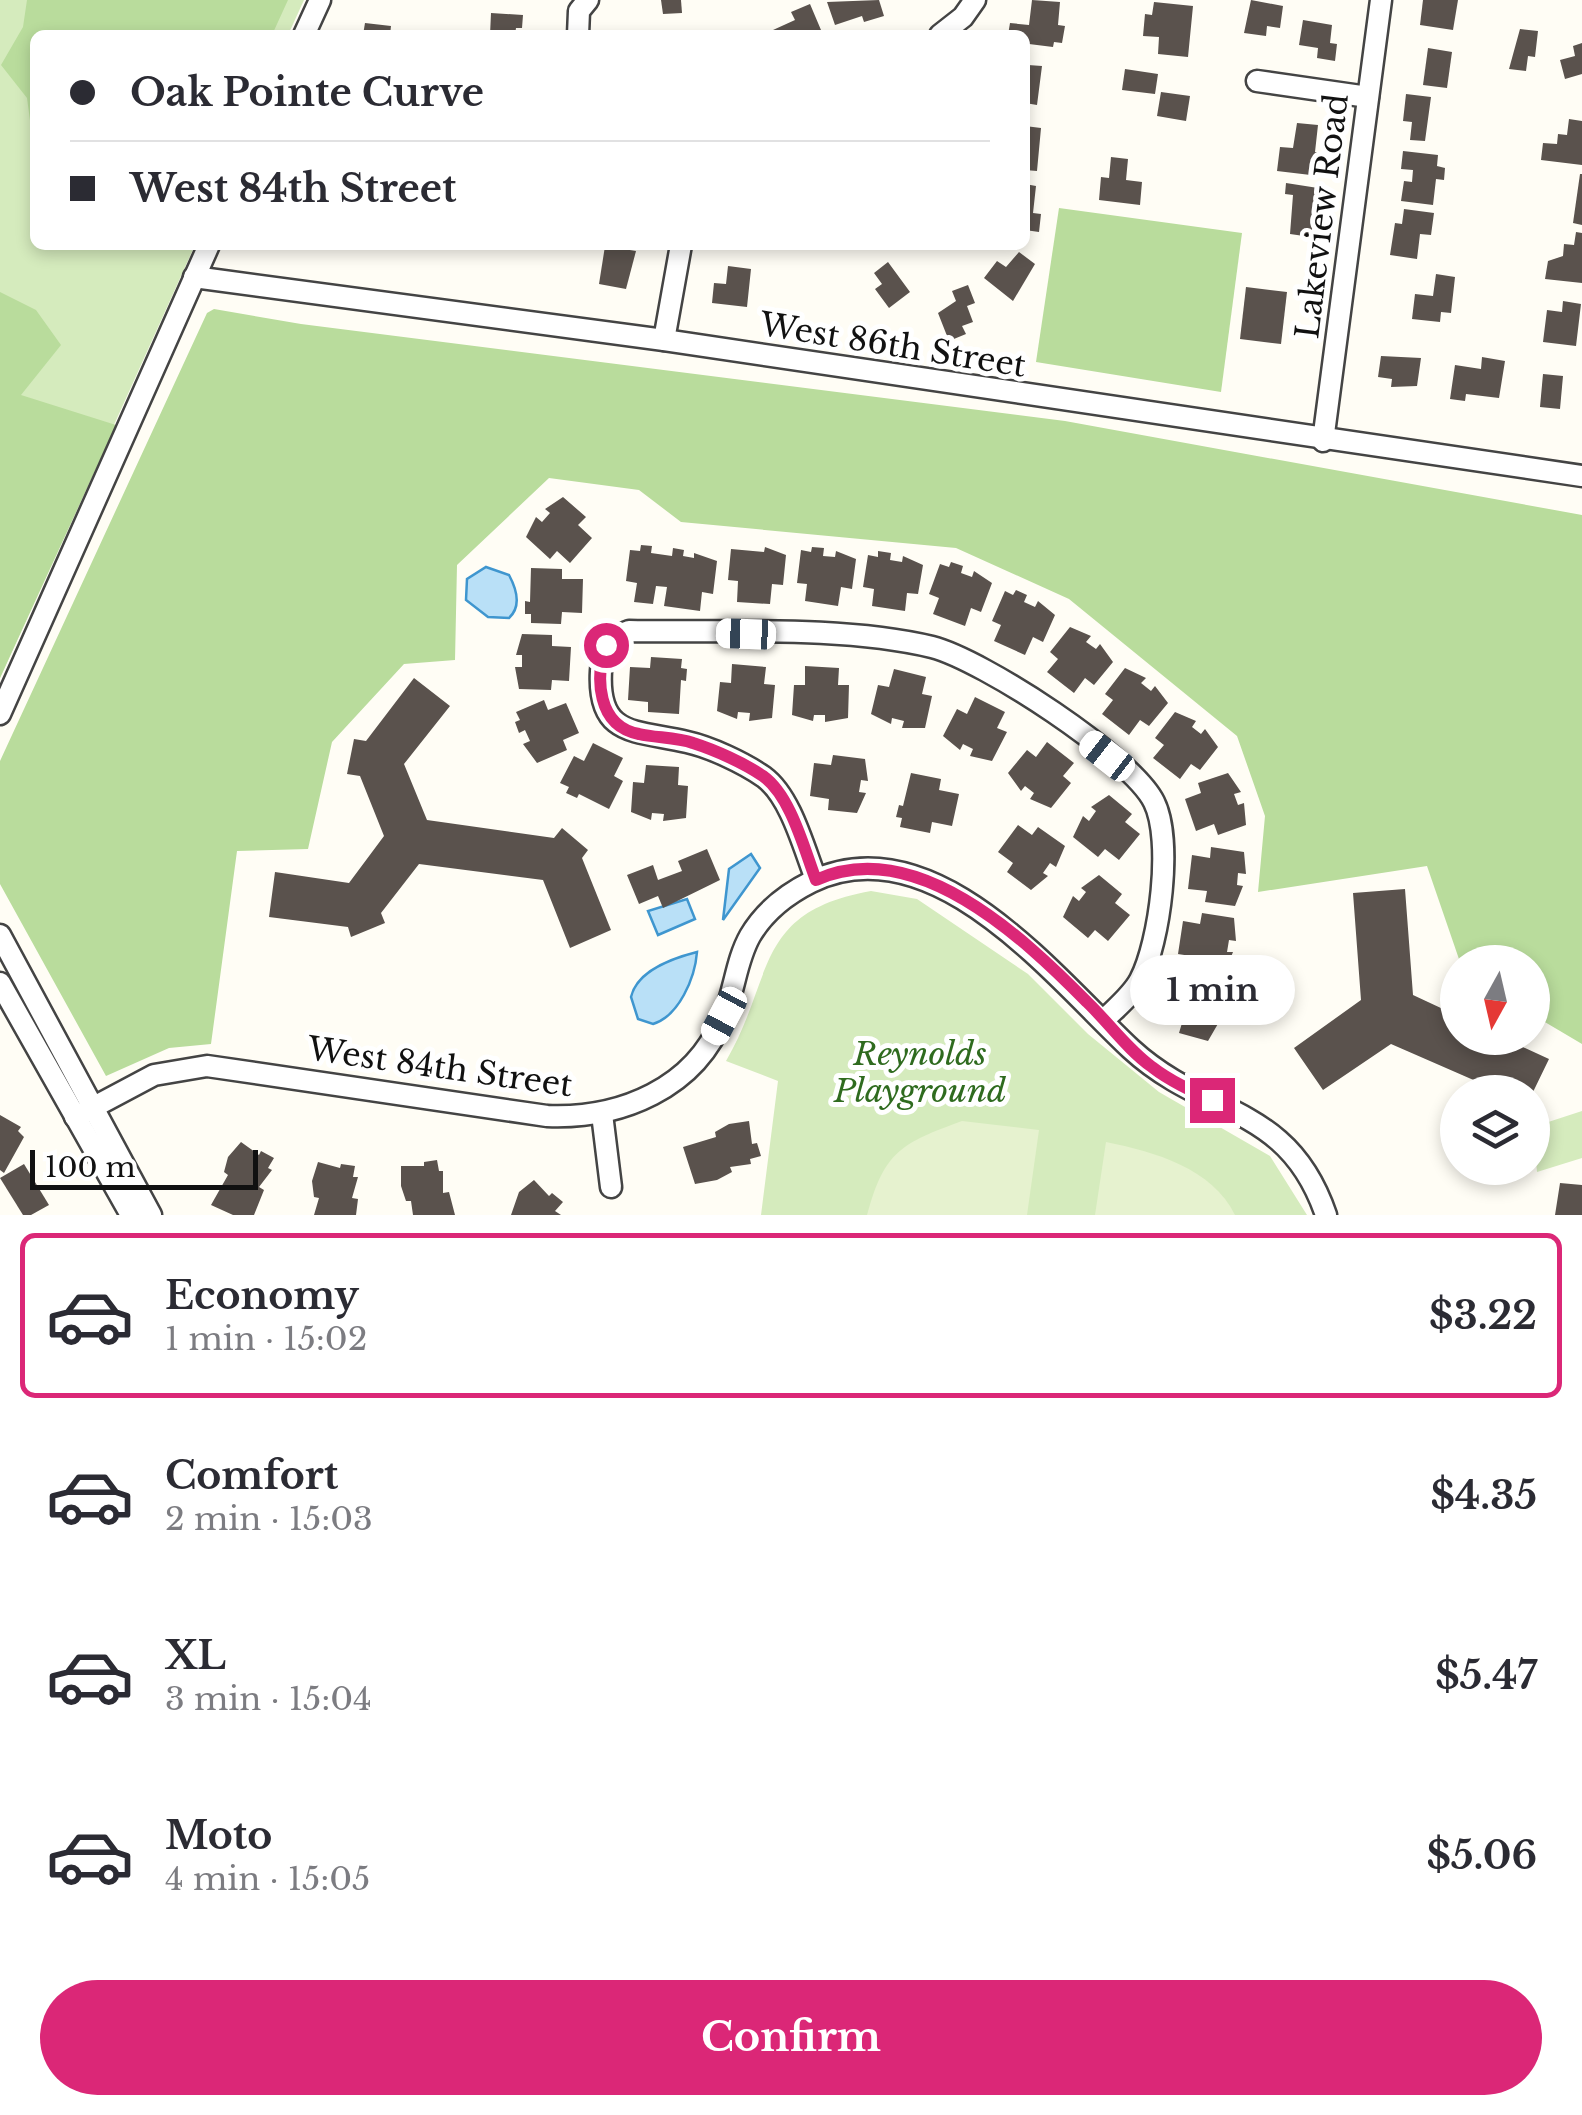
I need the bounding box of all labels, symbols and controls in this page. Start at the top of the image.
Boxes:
text: Oak Pointe Curve [130,69,484,116]
street label: Lakeview Road [1287,91,1357,341]
text: West 84th Street [130,165,457,212]
street label: West 86th Street [756,304,1029,386]
car [715,618,777,650]
route start [584,623,629,668]
car [1074,726,1140,786]
north arrow [1440,945,1550,1055]
map controls [1440,945,1550,1185]
callout: 1 min [1130,955,1294,1025]
text: 1 min [1166,970,1259,1010]
car [697,982,751,1050]
street label: West 84th Street [304,1028,575,1105]
park label: Reynolds Playground [833,1034,1007,1111]
button: layers [1440,1075,1550,1185]
route end [1190,1078,1235,1123]
scale bar [30,1145,258,1190]
text: 100 m [45,1150,136,1185]
icon: car [45,1271,135,1361]
text: Economy [165,1272,359,1319]
text: $3.22 [1429,1292,1537,1339]
text: 1 min · 15:02 [165,1319,367,1359]
icon: car [45,1451,135,1541]
text: Comfort [165,1452,338,1499]
text: $4.35 [1431,1472,1537,1519]
text: 2 min · 15:03 [165,1499,373,1539]
icon: car [45,1631,135,1721]
text: XL [165,1632,226,1679]
text: $5.47 [1435,1652,1537,1699]
text: 3 min · 15:04 [165,1679,372,1719]
icon: car [45,1811,135,1901]
text: Moto [165,1812,272,1859]
text: $5.06 [1426,1832,1537,1879]
text: 4 min · 15:05 [165,1859,370,1899]
button: Confirm [40,1980,1542,2095]

